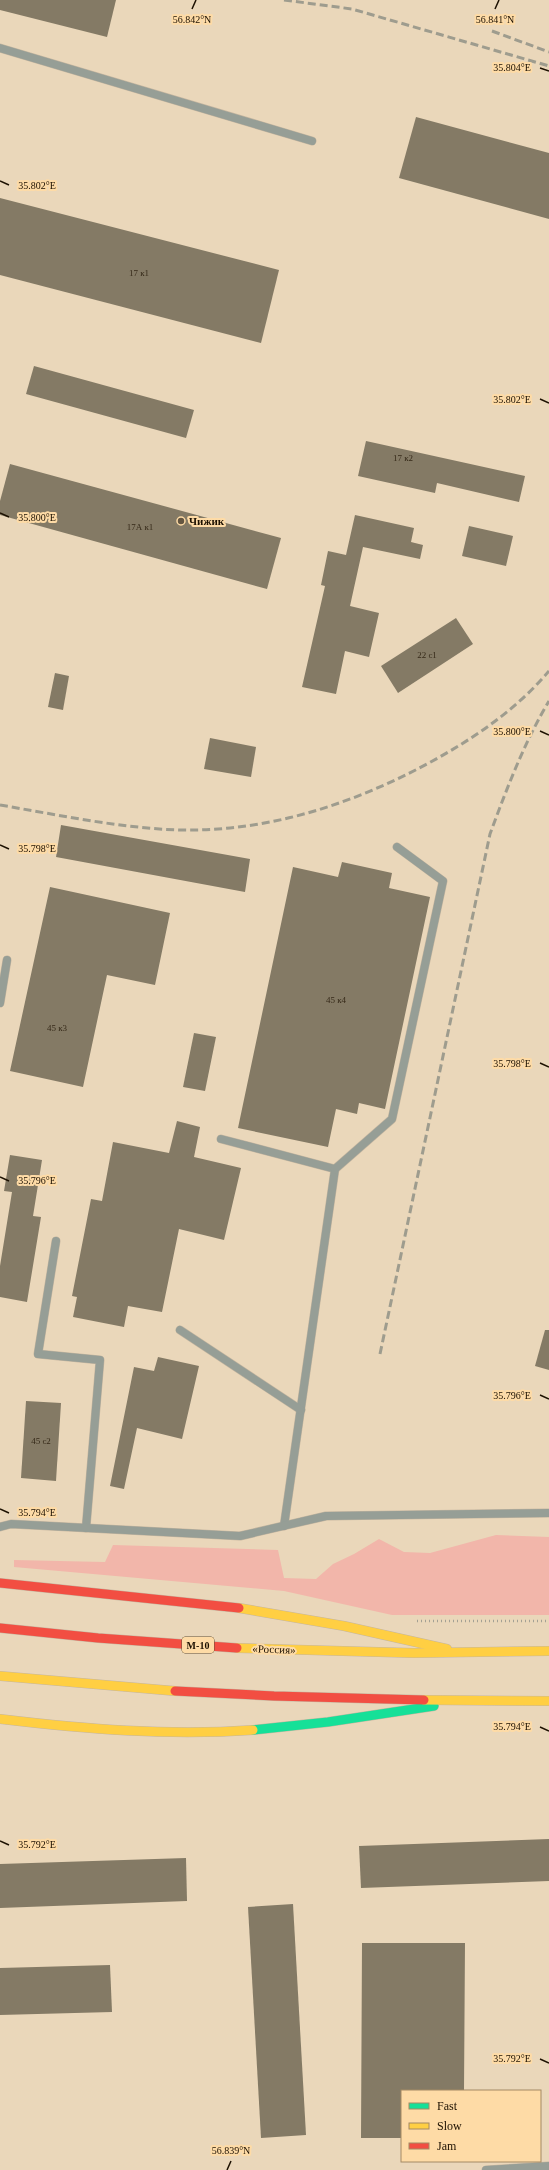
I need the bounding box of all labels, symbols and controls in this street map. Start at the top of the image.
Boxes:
text: 56.842°N [173,14,211,25]
text: 56.841°N [476,14,514,25]
text: 35.804°E [493,62,531,73]
text: 35.802°E [18,180,56,191]
house number: 17 к1 [129,268,149,278]
text: 35.802°E [493,394,531,405]
house number: 17 к2 [393,453,413,463]
text: 35.800°E [18,512,56,523]
place label: Чижик [189,515,225,527]
marker: Чижик [176,516,186,526]
house number: 17А к1 [127,522,153,532]
house number: 22 с1 [417,650,437,660]
text: 35.800°E [493,726,531,737]
text: 35.798°E [18,843,56,854]
house number: 45 к4 [326,995,347,1005]
house number: 45 к3 [47,1023,68,1033]
text: 35.798°E [493,1058,531,1069]
text: 35.796°E [18,1175,56,1186]
text: 35.796°E [493,1390,531,1401]
house number: 45 с2 [31,1436,51,1446]
text: 35.794°E [18,1507,56,1518]
road number: М-10 [182,1637,214,1653]
street label: «Россия» [252,1642,296,1656]
text: 35.794°E [493,1721,531,1732]
text: 35.792°E [18,1839,56,1850]
text: 35.792°E [493,2053,531,2064]
legend [401,2090,541,2162]
text: Fast [437,2099,458,2113]
text: Slow [437,2119,462,2133]
text: Jam [437,2139,457,2153]
text: 56.839°N [212,2145,250,2156]

